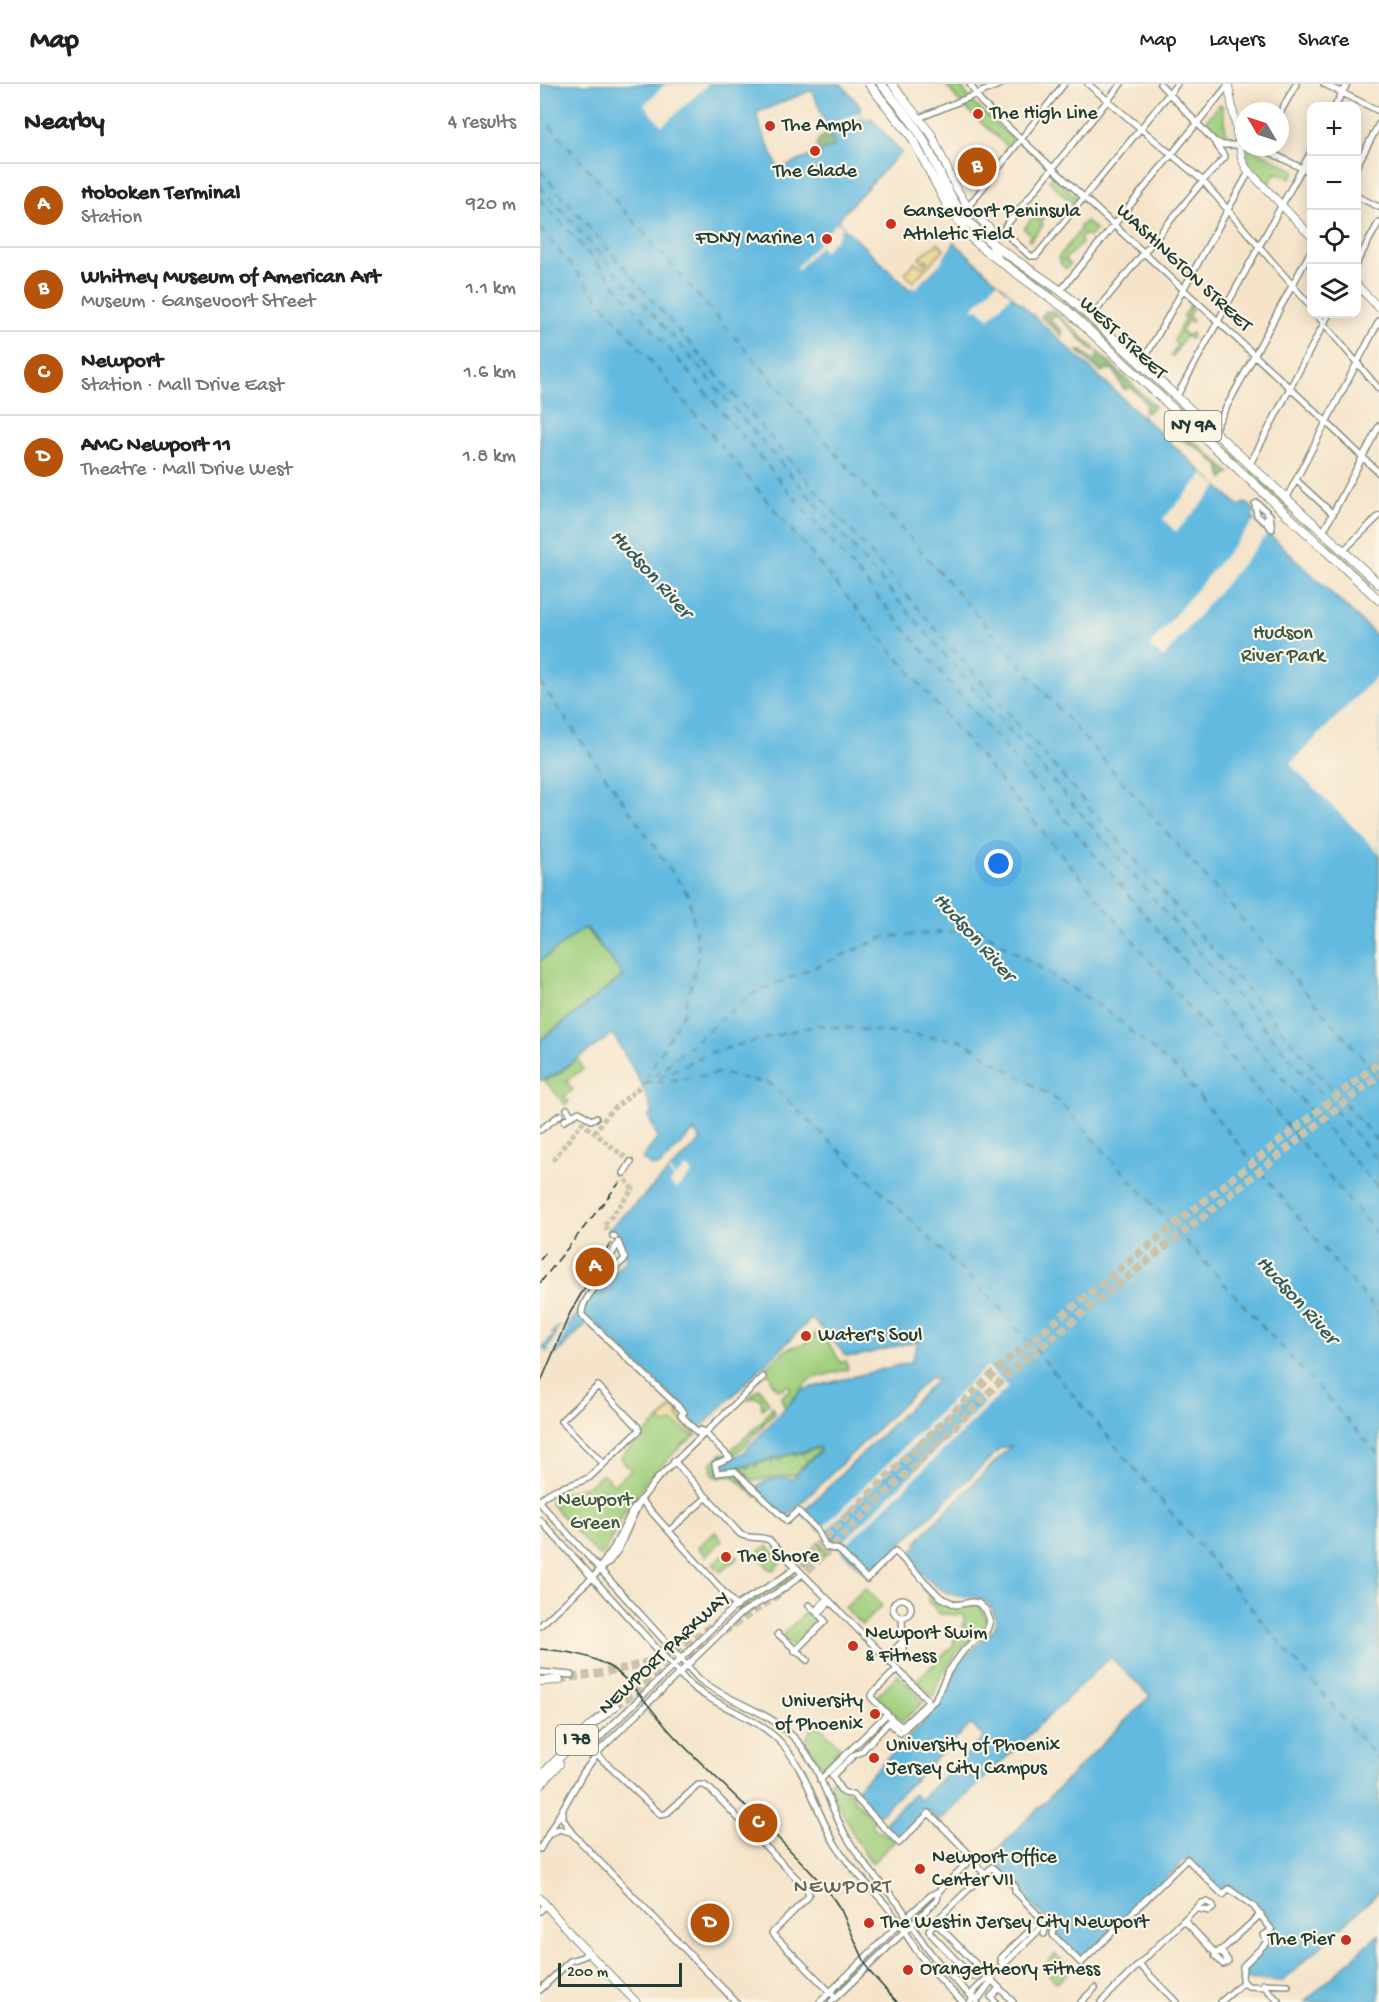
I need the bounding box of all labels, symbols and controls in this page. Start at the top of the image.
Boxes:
text: Map [30,25,79,58]
text: Map [1140,29,1176,54]
text: Layers [1209,29,1265,54]
text: Share [1298,29,1349,54]
north arrow [1235,102,1289,156]
map controls [1307,102,1361,318]
button: + [1307,102,1361,156]
place label: The High Line [989,103,1098,126]
marker: The High Line [971,107,985,121]
text: Nearby [24,108,105,139]
text: 4 results [448,112,516,135]
place label: The Amph [781,115,862,138]
marker: The Amph [763,119,777,133]
marker: The Glade [808,144,822,158]
pin: B [958,144,996,190]
button: − [1307,156,1361,210]
place label: The Glade [772,161,858,184]
text: Hoboken Terminal [81,181,240,207]
text: A [38,194,49,217]
text: 920 m [466,194,516,217]
street label: WASHINGTON STREET [1110,200,1257,339]
place label: Gansevoort Peninsula Athletic Field [903,201,1081,247]
text: Station [81,207,142,230]
button: locate [1307,210,1361,264]
marker: Gansevoort Peninsula Athletic Field [884,217,898,231]
place label: FDNY Marine 1 [695,228,815,251]
marker: FDNY Marine 1 [820,232,834,246]
button: layers [1307,264,1361,318]
text: Whitney Museum of American Art [81,265,380,291]
text: B [38,278,49,301]
text: 1.1 km [466,278,516,301]
text: Museum · Gansevoort Street [81,291,315,314]
street label: WEST STREET [1073,293,1171,386]
text: Newport [81,349,163,375]
text: C [38,362,49,385]
text: 1.6 km [464,362,516,385]
text: Station · Mall Drive East [81,375,284,398]
road number: NY 9A [1164,411,1222,441]
text: AMC Newport 11 [81,433,231,459]
text: D [37,446,50,469]
text: 1.8 km [463,446,516,469]
text: Theatre · Mall Drive West [81,459,292,482]
water label: Hudson River [604,525,699,628]
park label: Hudson River Park [1241,623,1327,669]
your location [984,849,1013,878]
water label: Hudson River [927,888,1022,991]
pin: A [576,1244,614,1290]
water label: Hudson River [1250,1251,1345,1354]
place label: Water's Soul [818,1325,922,1348]
marker: Water's Soul [799,1329,813,1343]
park label: Newport Green [558,1490,634,1536]
place label: The Shore [737,1546,820,1569]
marker: The Shore [719,1550,733,1564]
street label: NEWPORT PARKWAY [595,1587,735,1721]
place label: Newport Swim & Fitness [865,1623,987,1669]
marker: Newport Swim & Fitness [846,1639,860,1653]
place label: University of Phoenix [775,1691,863,1737]
marker: University of Phoenix [868,1707,882,1721]
road number: I 78 [556,1725,598,1755]
place label: University of Phoenix Jersey City Campus [886,1735,1061,1781]
marker: University of Phoenix Jersey City Campus [867,1751,881,1765]
pin: C [738,1800,778,1846]
place label: Newport Office Center VII [932,1847,1058,1893]
marker: Newport Office Center VII [913,1862,927,1876]
district label: NEWPORT [794,1876,892,1901]
pin: D [690,1900,730,1946]
place label: The Westin Jersey City Newport [880,1912,1150,1935]
marker: The Westin Jersey City Newport [862,1916,876,1930]
place label: The Pier [1267,1929,1336,1952]
marker: The Pier [1339,1933,1353,1947]
place label: Orangetheory Fitness [920,1959,1101,1982]
scale bar [558,1960,682,1988]
marker: Orangetheory Fitness [901,1963,915,1977]
text: 200 m [567,1964,608,1983]

